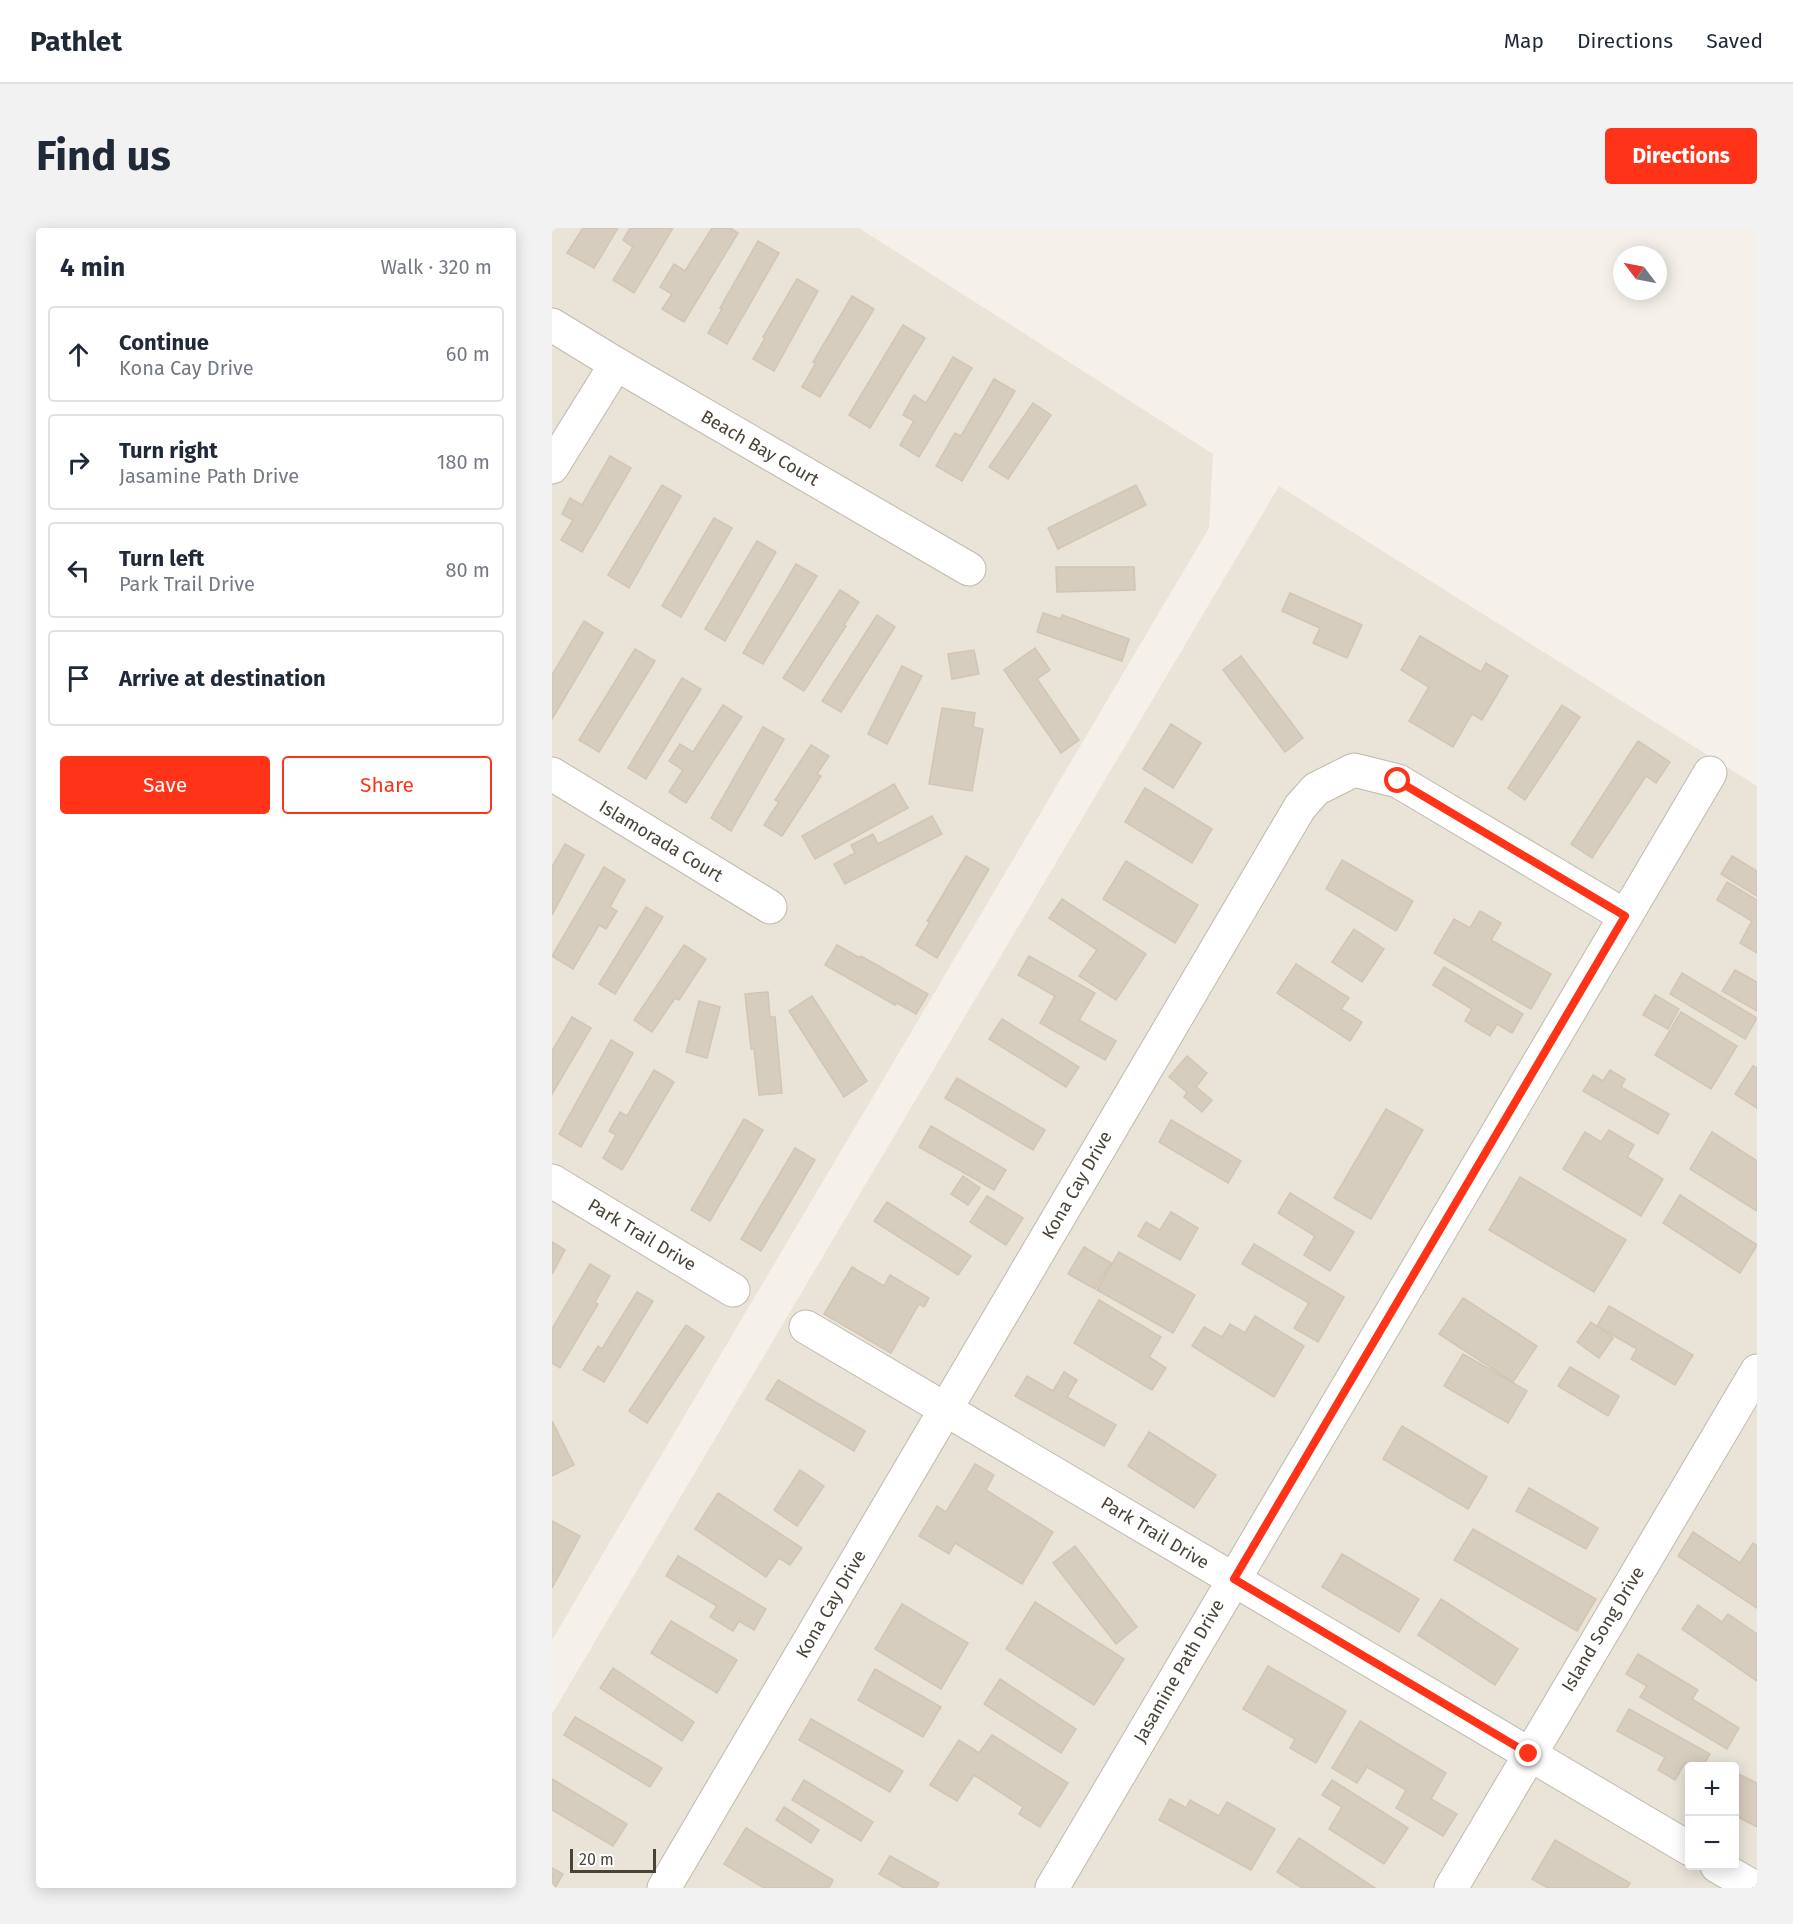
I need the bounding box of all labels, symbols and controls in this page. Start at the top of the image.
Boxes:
text: Pathlet [30,25,122,58]
text: Map [1504,28,1544,54]
text: Directions [1577,28,1673,54]
text: Saved [1706,28,1763,54]
button: Directions [1605,128,1757,184]
text: Find us [36,131,171,181]
north arrow [1613,246,1667,300]
text: 4 min [60,252,125,283]
text: Walk · 320 m [381,255,492,279]
text: Continue [119,329,209,356]
icon: ahead [62,338,95,371]
text: 60 m [446,342,490,366]
text: Kona Cay Drive [119,356,254,380]
street label: Beach Bay Court [697,405,823,491]
text: Turn right [119,437,218,464]
icon: right [62,446,95,479]
text: 180 m [437,450,490,474]
text: Jasamine Path Drive [119,464,299,488]
text: Turn left [119,545,204,572]
icon: left [62,554,95,587]
text: 80 m [445,558,490,582]
text: Park Trail Drive [119,572,255,596]
icon: arrive [62,662,95,695]
text: Arrive at destination [119,665,326,692]
button: Save [60,756,270,814]
button: Share [282,756,492,814]
route start [1384,767,1410,793]
street label: Islamorada Court [595,795,727,887]
street label: Kona Cay Drive [1037,1127,1117,1243]
street label: Park Trail Drive [584,1194,700,1276]
street label: Park Trail Drive [1097,1492,1213,1574]
street label: Kona Cay Drive [791,1546,871,1662]
street label: Island Song Drive [1557,1562,1649,1696]
street label: Jasamine Path Drive [1129,1595,1229,1747]
route end [1515,1740,1541,1766]
map controls [1685,1762,1739,1870]
button: + [1685,1762,1739,1816]
button: − [1685,1816,1739,1870]
scale bar [570,1846,656,1874]
text: 20 m [579,1850,614,1869]

